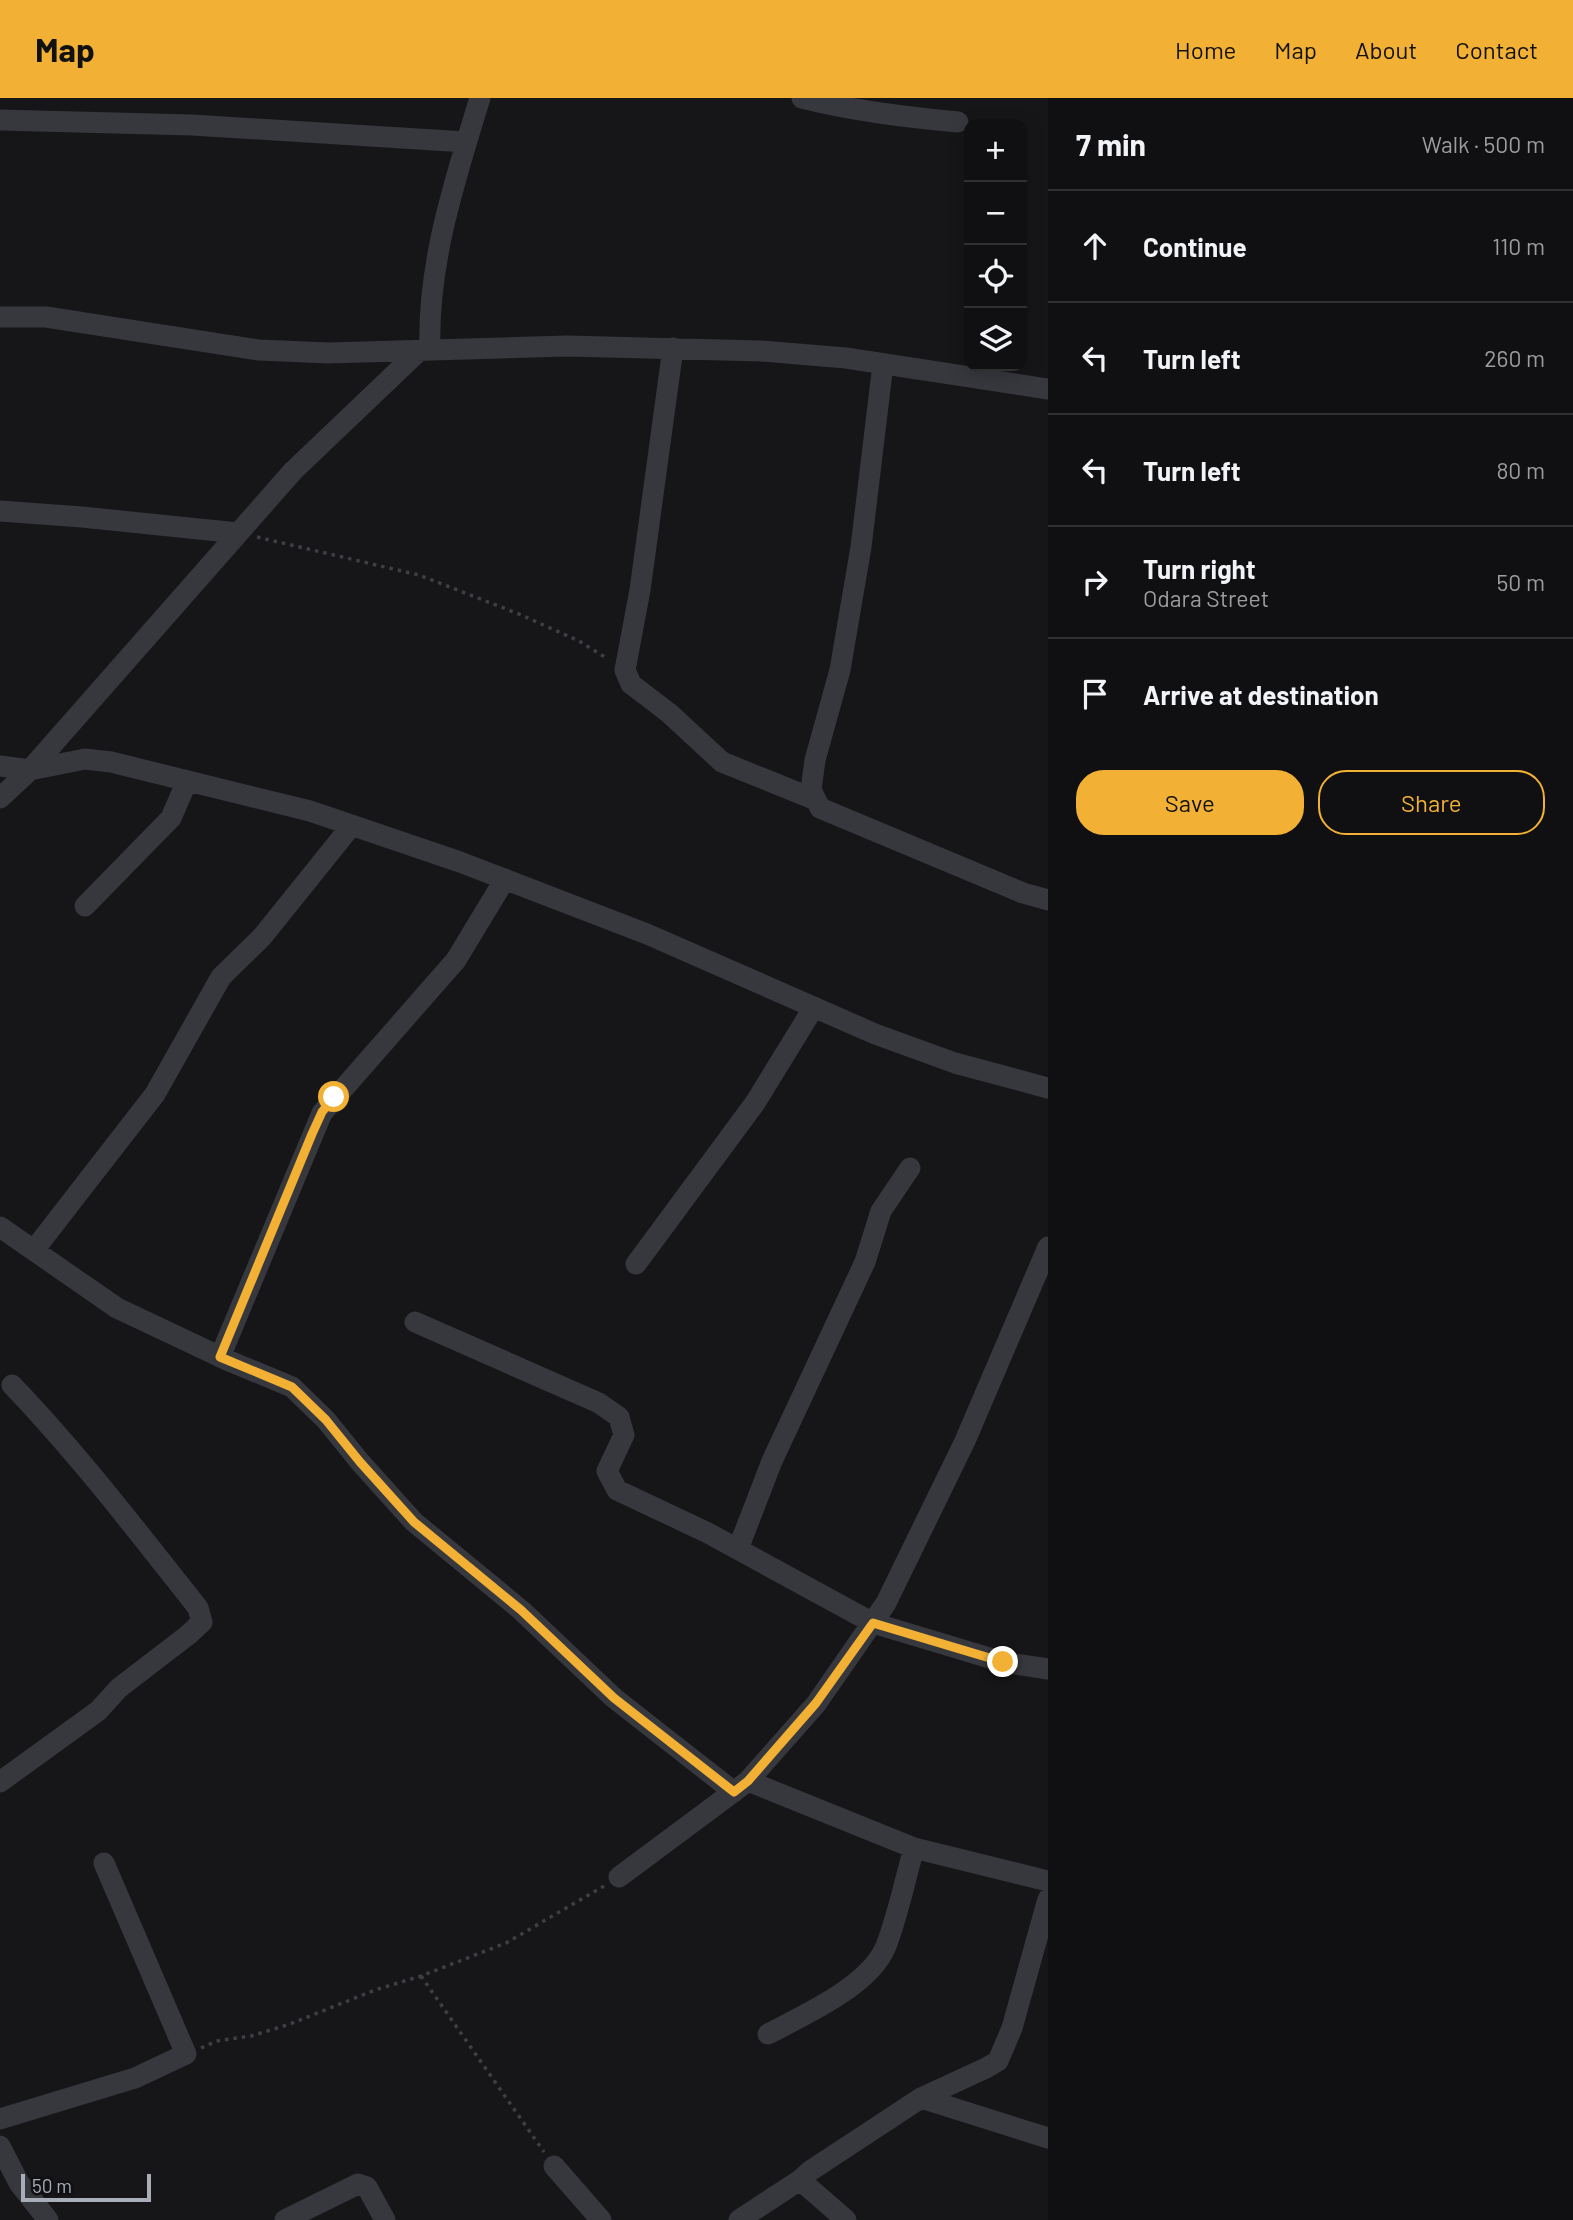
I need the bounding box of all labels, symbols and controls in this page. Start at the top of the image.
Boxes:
text: Map [35,29,95,69]
text: Home [1175,35,1236,64]
text: Map [1274,35,1317,64]
text: About [1355,35,1417,64]
text: Contact [1455,35,1538,64]
map controls [964,119,1027,371]
button: + [964,119,1027,182]
text: 7 min [1076,126,1146,162]
text: Walk · 500 m [1422,130,1545,158]
button: − [964,182,1027,245]
icon: ahead [1076,227,1114,265]
text: Continue [1143,231,1247,262]
text: 110 m [1492,232,1545,260]
button: locate [964,245,1027,308]
button: layers [964,308,1027,371]
icon: left [1076,339,1114,377]
text: Turn left [1143,343,1241,374]
text: 260 m [1484,344,1545,372]
icon: left [1076,451,1114,489]
text: Turn left [1143,455,1241,486]
text: 80 m [1496,456,1545,484]
text: Turn right [1143,553,1256,584]
icon: right [1076,563,1114,601]
text: 50 m [1497,568,1545,596]
text: Odara Street [1143,584,1269,612]
icon: arrive [1076,675,1114,713]
text: Arrive at destination [1143,679,1379,710]
button: Save [1076,770,1304,835]
button: Share [1318,770,1545,835]
route start [318,1081,349,1112]
route end [987,1646,1018,1677]
scale bar [21,2171,150,2203]
text: 50 m [32,2174,72,2197]

